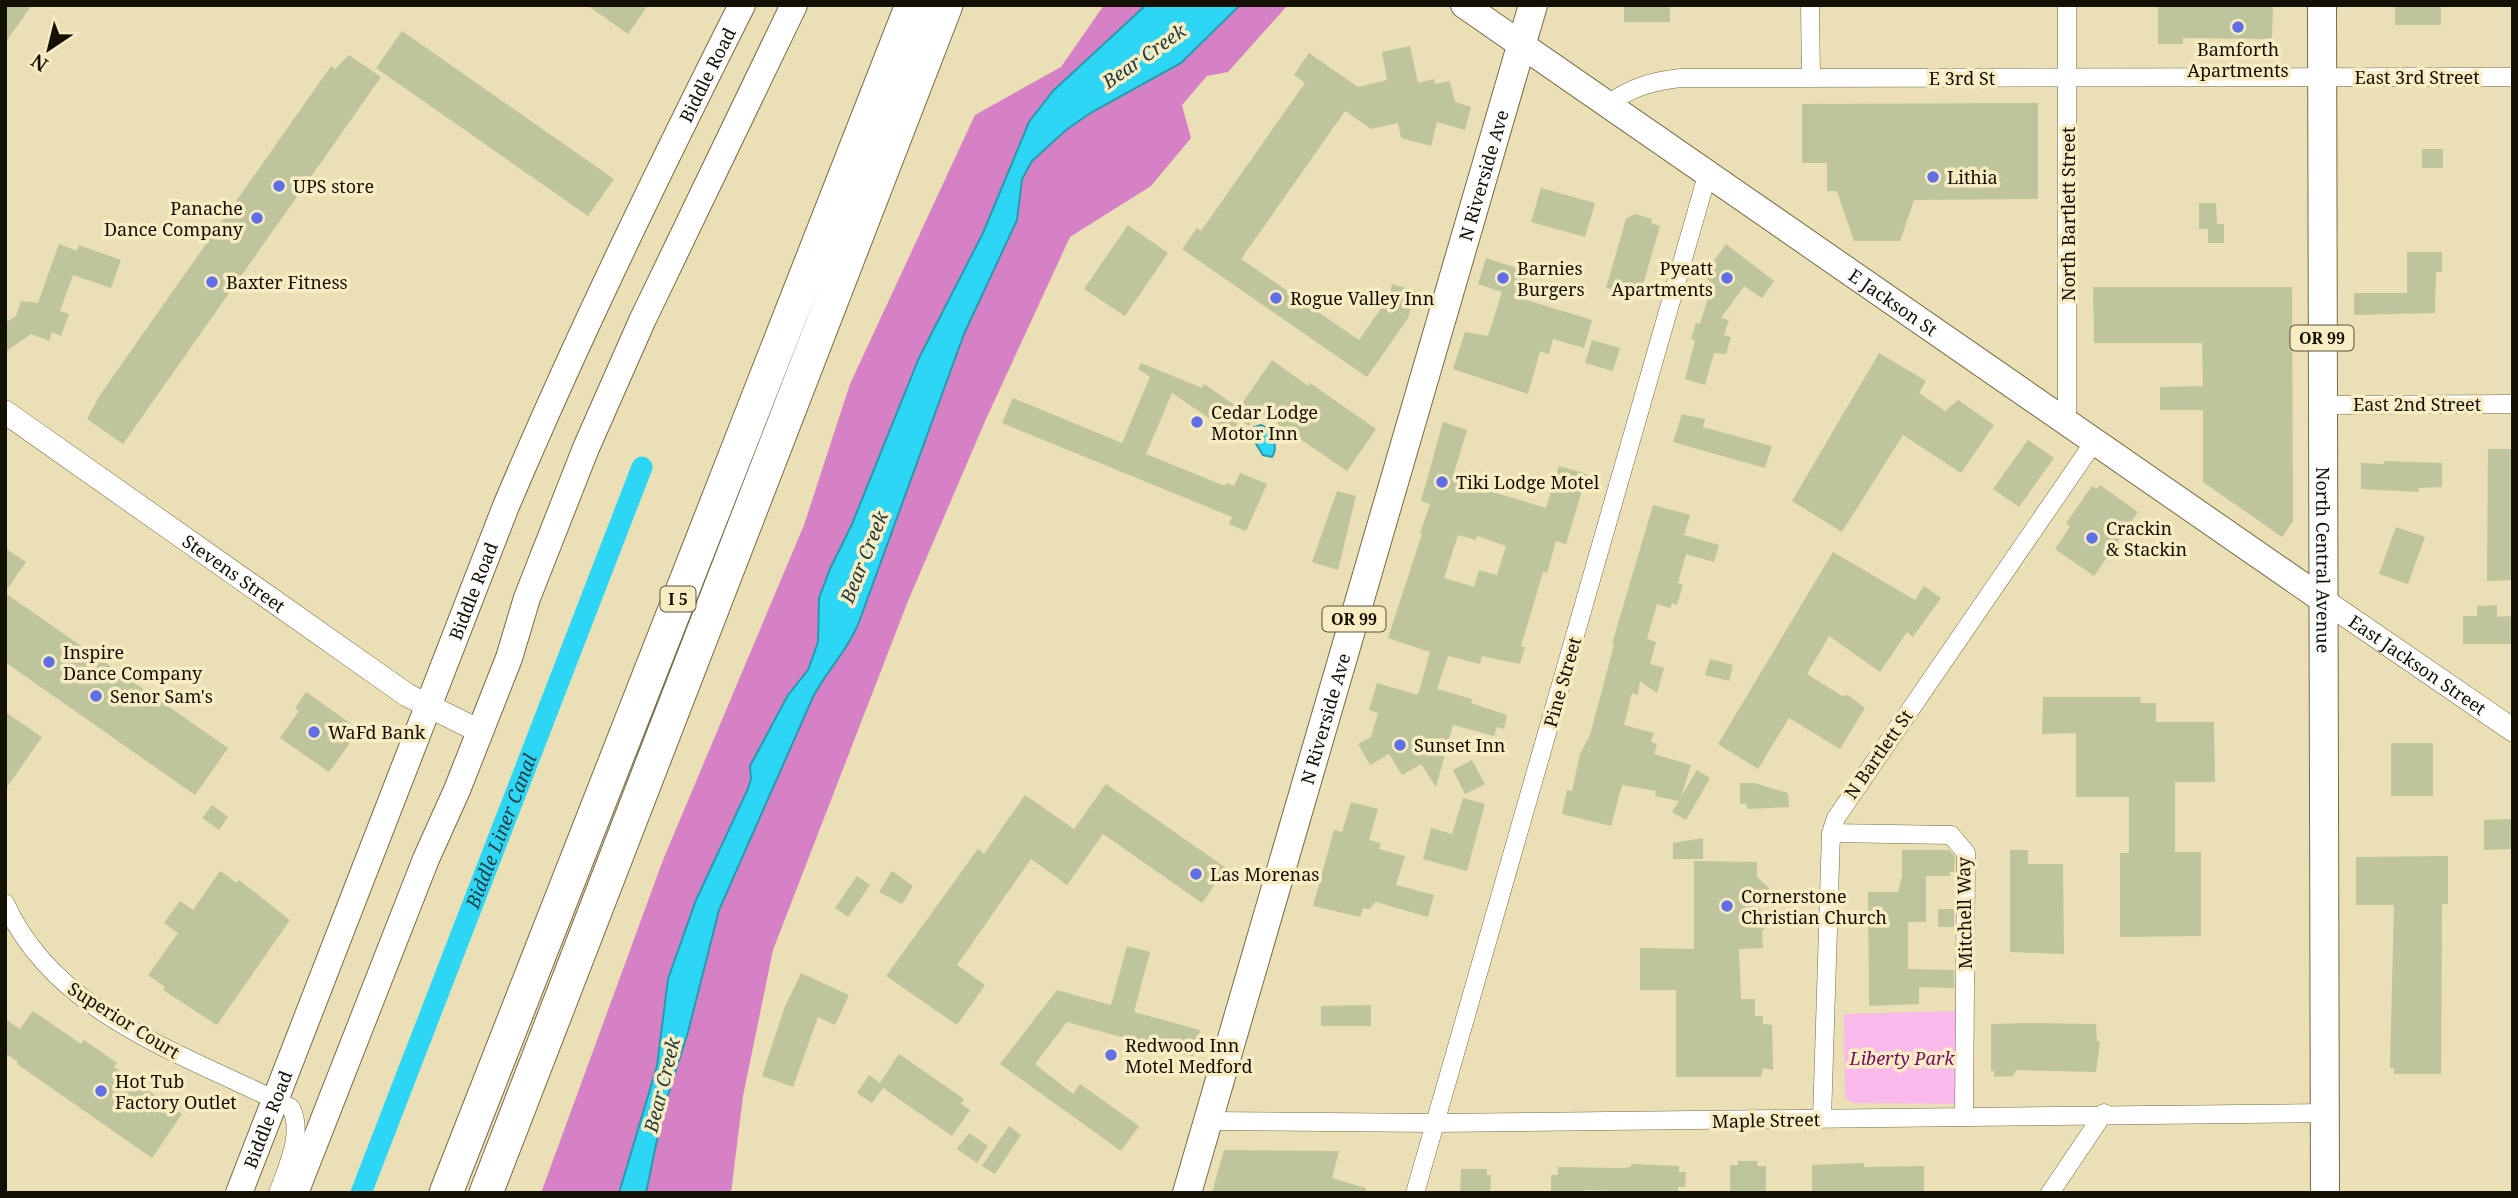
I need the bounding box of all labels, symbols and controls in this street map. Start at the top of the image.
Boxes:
north arrow [14,14,84,84]
water label: Bear Creek [1096,17,1192,95]
marker: Bamforth Apartments [2230,19,2246,35]
street label: Biddle Road [673,23,741,126]
place label: Bamforth Apartments [2187,37,2289,82]
text: N [26,48,53,78]
street label: East 3rd Street [2355,65,2479,89]
street label: E 3rd St [1929,66,1995,90]
street label: N Riverside Ave [1453,107,1514,244]
street label: North Bartlett Street [2056,127,2080,301]
place label: Lithia [1947,165,1998,189]
marker: Lithia [1925,169,1941,185]
place label: UPS store [293,174,374,198]
marker: UPS store [271,178,287,194]
place label: Panache Dance Company [104,196,244,241]
marker: Panache Dance Company [249,210,265,226]
place label: Barnies Burgers [1517,256,1585,301]
place label: Pyeatt Apartments [1612,256,1713,301]
street label: E Jackson St [1844,263,1942,341]
place label: Baxter Fitness [226,270,348,294]
marker: Barnies Burgers [1495,270,1511,286]
marker: Pyeatt Apartments [1719,270,1735,286]
marker: Baxter Fitness [204,274,220,290]
place label: Rogue Valley Inn [1290,286,1435,310]
marker: Rogue Valley Inn [1268,290,1284,306]
road number: OR 99 [2290,326,2354,350]
street label: East 2nd Street [2353,392,2481,416]
place label: Cedar Lodge Motor Inn [1211,400,1318,445]
marker: Cedar Lodge Motor Inn [1189,414,1205,430]
street label: North Central Avenue [2311,467,2336,653]
place label: Tiki Lodge Motel [1456,470,1600,494]
marker: Tiki Lodge Motel [1434,474,1450,490]
water label: Bear Creek [833,506,895,608]
place label: Crackin & Stackin [2106,516,2187,561]
street label: Stevens Street [178,529,290,618]
marker: Crackin & Stackin [2084,530,2100,546]
street label: Biddle Road [443,539,503,643]
road number: I 5 [660,586,696,612]
road number: OR 99 [1322,606,1386,632]
street label: East Jackson Street [2344,609,2491,720]
street label: Pine Street [1538,634,1586,730]
place label: Inspire Dance Company [63,640,203,685]
street label: N Riverside Ave [1295,650,1356,787]
marker: Inspire Dance Company [41,654,57,670]
place label: Senor Sam's [110,684,213,708]
marker: Senor Sam's [88,688,104,704]
street label: N Bartlett St [1838,705,1918,803]
place label: WaFd Bank [328,720,426,744]
marker: WaFd Bank [306,724,322,740]
place label: Sunset Inn [1414,733,1506,757]
marker: Sunset Inn [1392,737,1408,753]
water label: Biddle Liner Canal [459,750,543,913]
street label: Mitchell Way [1951,856,1977,969]
place label: Las Morenas [1210,862,1319,886]
marker: Las Morenas [1188,866,1204,882]
place label: Cornerstone Christian Church [1741,884,1887,929]
marker: Cornerstone Christian Church [1719,898,1735,914]
street label: Superior Court [64,976,184,1064]
place label: Redwood Inn Motel Medford [1125,1033,1253,1078]
water label: Bear Creek [637,1034,687,1136]
park label: Liberty Park [1848,1046,1955,1070]
marker: Redwood Inn Motel Medford [1103,1047,1119,1063]
street label: Biddle Road [238,1067,297,1172]
place label: Hot Tub Factory Outlet [115,1069,237,1114]
marker: Hot Tub Factory Outlet [93,1083,109,1099]
street label: Maple Street [1712,1107,1820,1133]

